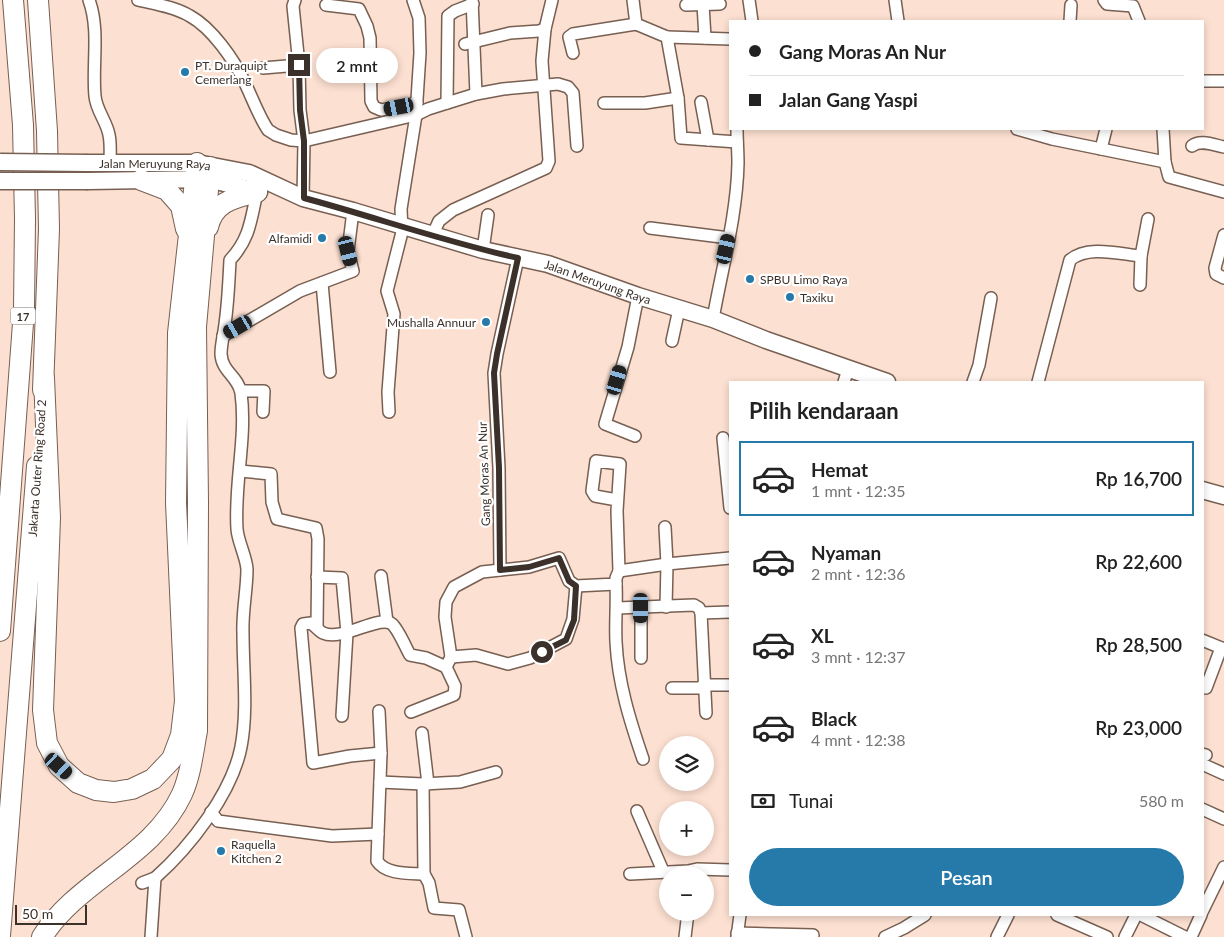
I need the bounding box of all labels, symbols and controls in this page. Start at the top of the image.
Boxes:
text: Gang Moras An Nur [779,40,946,63]
callout: 2 mnt [316,48,399,82]
route end [288,54,310,76]
text: 2 mnt [336,56,378,75]
place label: PT. Duraquipt Cemerlang [195,58,268,87]
marker: PT. Duraquipt Cemerlang [179,66,191,78]
text: Jalan Gang Yaspi [779,88,918,111]
car [382,97,415,117]
street label: Jalan Meruyung Raya [99,156,212,173]
place label: Alfamidi [269,231,312,246]
marker: Alfamidi [316,232,328,244]
car [715,233,736,265]
car [337,235,358,267]
street label: Jalan Meruyung Raya [543,256,653,307]
place label: SPBU Limo Raya [760,272,847,287]
marker: SPBU Limo Raya [744,273,756,285]
place label: Taxiku [800,290,833,305]
marker: Taxiku [784,291,796,303]
road number: 17 [10,308,36,324]
car [221,313,254,341]
place label: Mushalla Annuur [387,315,477,330]
marker: Mushalla Annuur [480,316,492,328]
car [605,363,628,397]
text: Pilih kendaraan [749,397,899,424]
street label: Jakarta Outer Ring Road 2 [25,399,49,537]
street label: Gang Moras An Nur [475,421,493,527]
icon: car [751,456,796,501]
text: Hemat [811,458,868,481]
text: Rp 16,700 [1095,467,1182,490]
text: 1 mnt · 12:35 [811,481,906,500]
icon: car [751,539,796,584]
text: Nyaman [811,541,881,564]
text: Rp 22,600 [1095,550,1182,573]
text: 2 mnt · 12:36 [811,564,906,583]
car [633,593,648,623]
icon: car [751,622,796,667]
text: XL [811,624,834,647]
text: Rp 28,500 [1095,633,1182,656]
route start [531,641,553,663]
text: 3 mnt · 12:37 [811,647,906,666]
icon: car [751,705,796,750]
text: Black [811,707,857,730]
text: Rp 23,000 [1095,716,1182,739]
text: 4 mnt · 12:38 [811,730,906,749]
map controls [659,736,714,921]
button: layers [659,736,714,791]
car [42,750,75,782]
icon: cash [749,787,777,815]
text: Tunai [789,789,833,812]
text: 580 m [1139,791,1184,810]
button: + [659,801,714,856]
place label: Raquella Kitchen 2 [231,837,282,866]
marker: Raquella Kitchen 2 [215,845,227,857]
button: Pesan [749,848,1184,906]
button: − [659,866,714,921]
scale bar [15,902,88,925]
text: 50 m [22,905,53,922]

